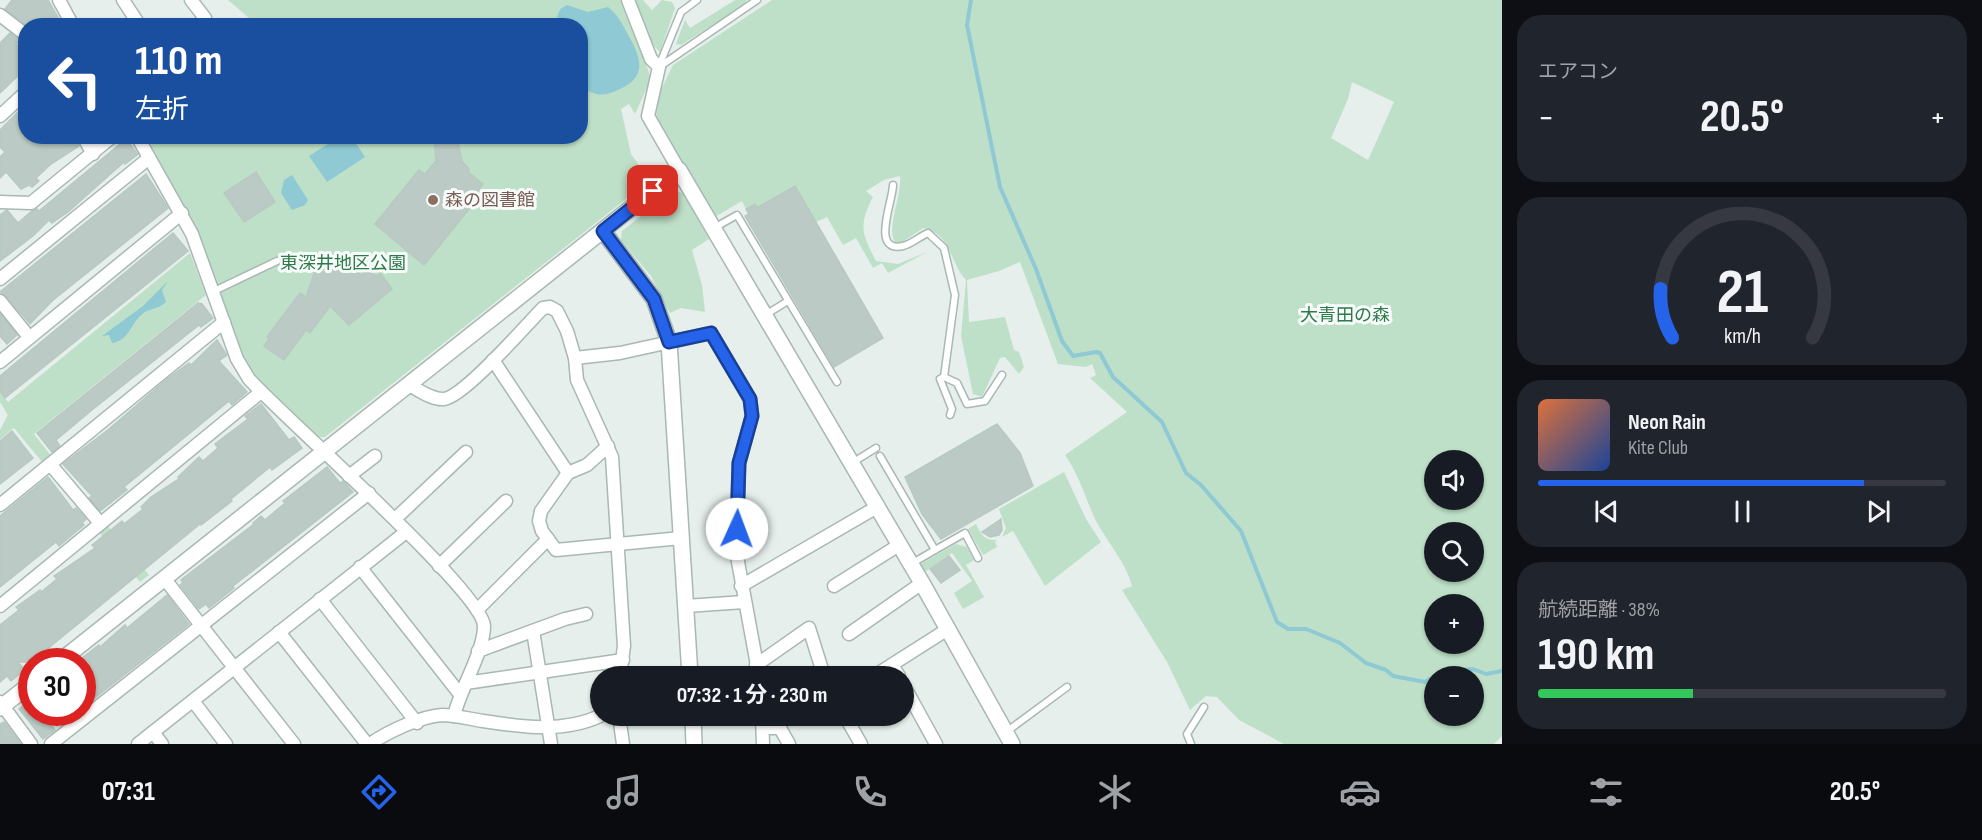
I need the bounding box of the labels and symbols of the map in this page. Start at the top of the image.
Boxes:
pin [627,165,678,216]
place label: 森の図書館 [445,190,535,211]
marker: 森の図書館 [426,193,440,207]
park label: 東深井地区公園 [280,253,406,274]
park label: 大青田の森 [1300,305,1390,326]
position arrow [705,497,769,561]
speed limit sign: 30 [18,648,96,726]

